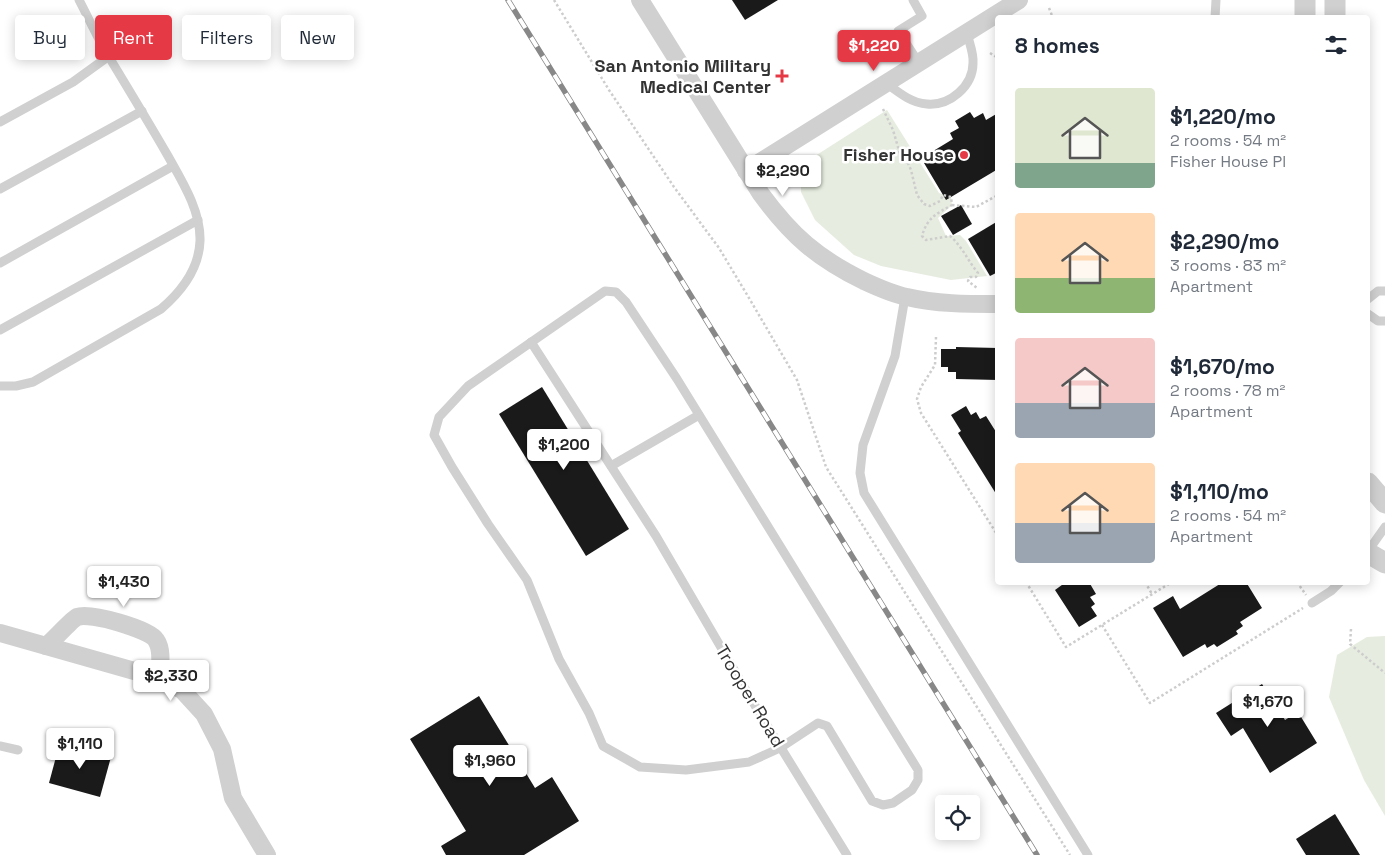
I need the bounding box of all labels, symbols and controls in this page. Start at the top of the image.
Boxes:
chip: Buy [15,15,85,60]
chip: Rent [95,15,172,60]
chip: Filters [182,15,271,60]
chip: New [281,15,354,60]
pin: $1,220 [833,30,915,72]
icon: filters [1322,31,1350,59]
text: 8 homes [1015,32,1100,59]
text: $1,220 [848,35,900,56]
place label: San Antonio Military Medical Center [595,54,771,98]
marker: San Antonio Military Medical Center [775,69,789,83]
text: $1,220/mo [1170,103,1276,130]
icon: home [1055,108,1115,168]
text: 2 rooms · 54 m² [1170,130,1286,151]
place label: Fisher House [843,143,954,166]
marker: Fisher House [958,149,970,161]
text: Fisher House Pl [1170,151,1286,172]
pin: $2,290 [742,154,824,197]
text: $2,290 [756,160,810,181]
text: $2,290/mo [1170,228,1279,255]
icon: home [1055,233,1115,293]
text: 3 rooms · 83 m² [1170,255,1286,276]
text: Apartment [1170,276,1253,297]
text: $1,670/mo [1170,353,1275,380]
icon: home [1055,358,1115,418]
text: 2 rooms · 78 m² [1170,380,1285,401]
text: Apartment [1170,401,1253,422]
pin: $1,200 [523,428,605,471]
text: $1,200 [538,434,590,455]
text: $1,110/mo [1170,478,1269,505]
icon: home [1055,483,1115,543]
text: 2 rooms · 54 m² [1170,505,1286,526]
text: Apartment [1170,526,1253,547]
pin: $1,430 [83,566,165,608]
text: $1,430 [98,571,150,592]
street label: Trooper Road [711,640,790,751]
pin: $2,330 [130,660,212,702]
text: $2,330 [144,665,198,686]
pin: $1,670 [1227,686,1309,728]
text: $1,670 [1243,691,1293,712]
pin: $1,110 [39,728,121,770]
text: $1,110 [57,733,103,754]
pin: $1,960 [449,744,531,787]
text: $1,960 [464,750,516,771]
map controls [935,795,980,840]
button: locate [935,795,980,840]

